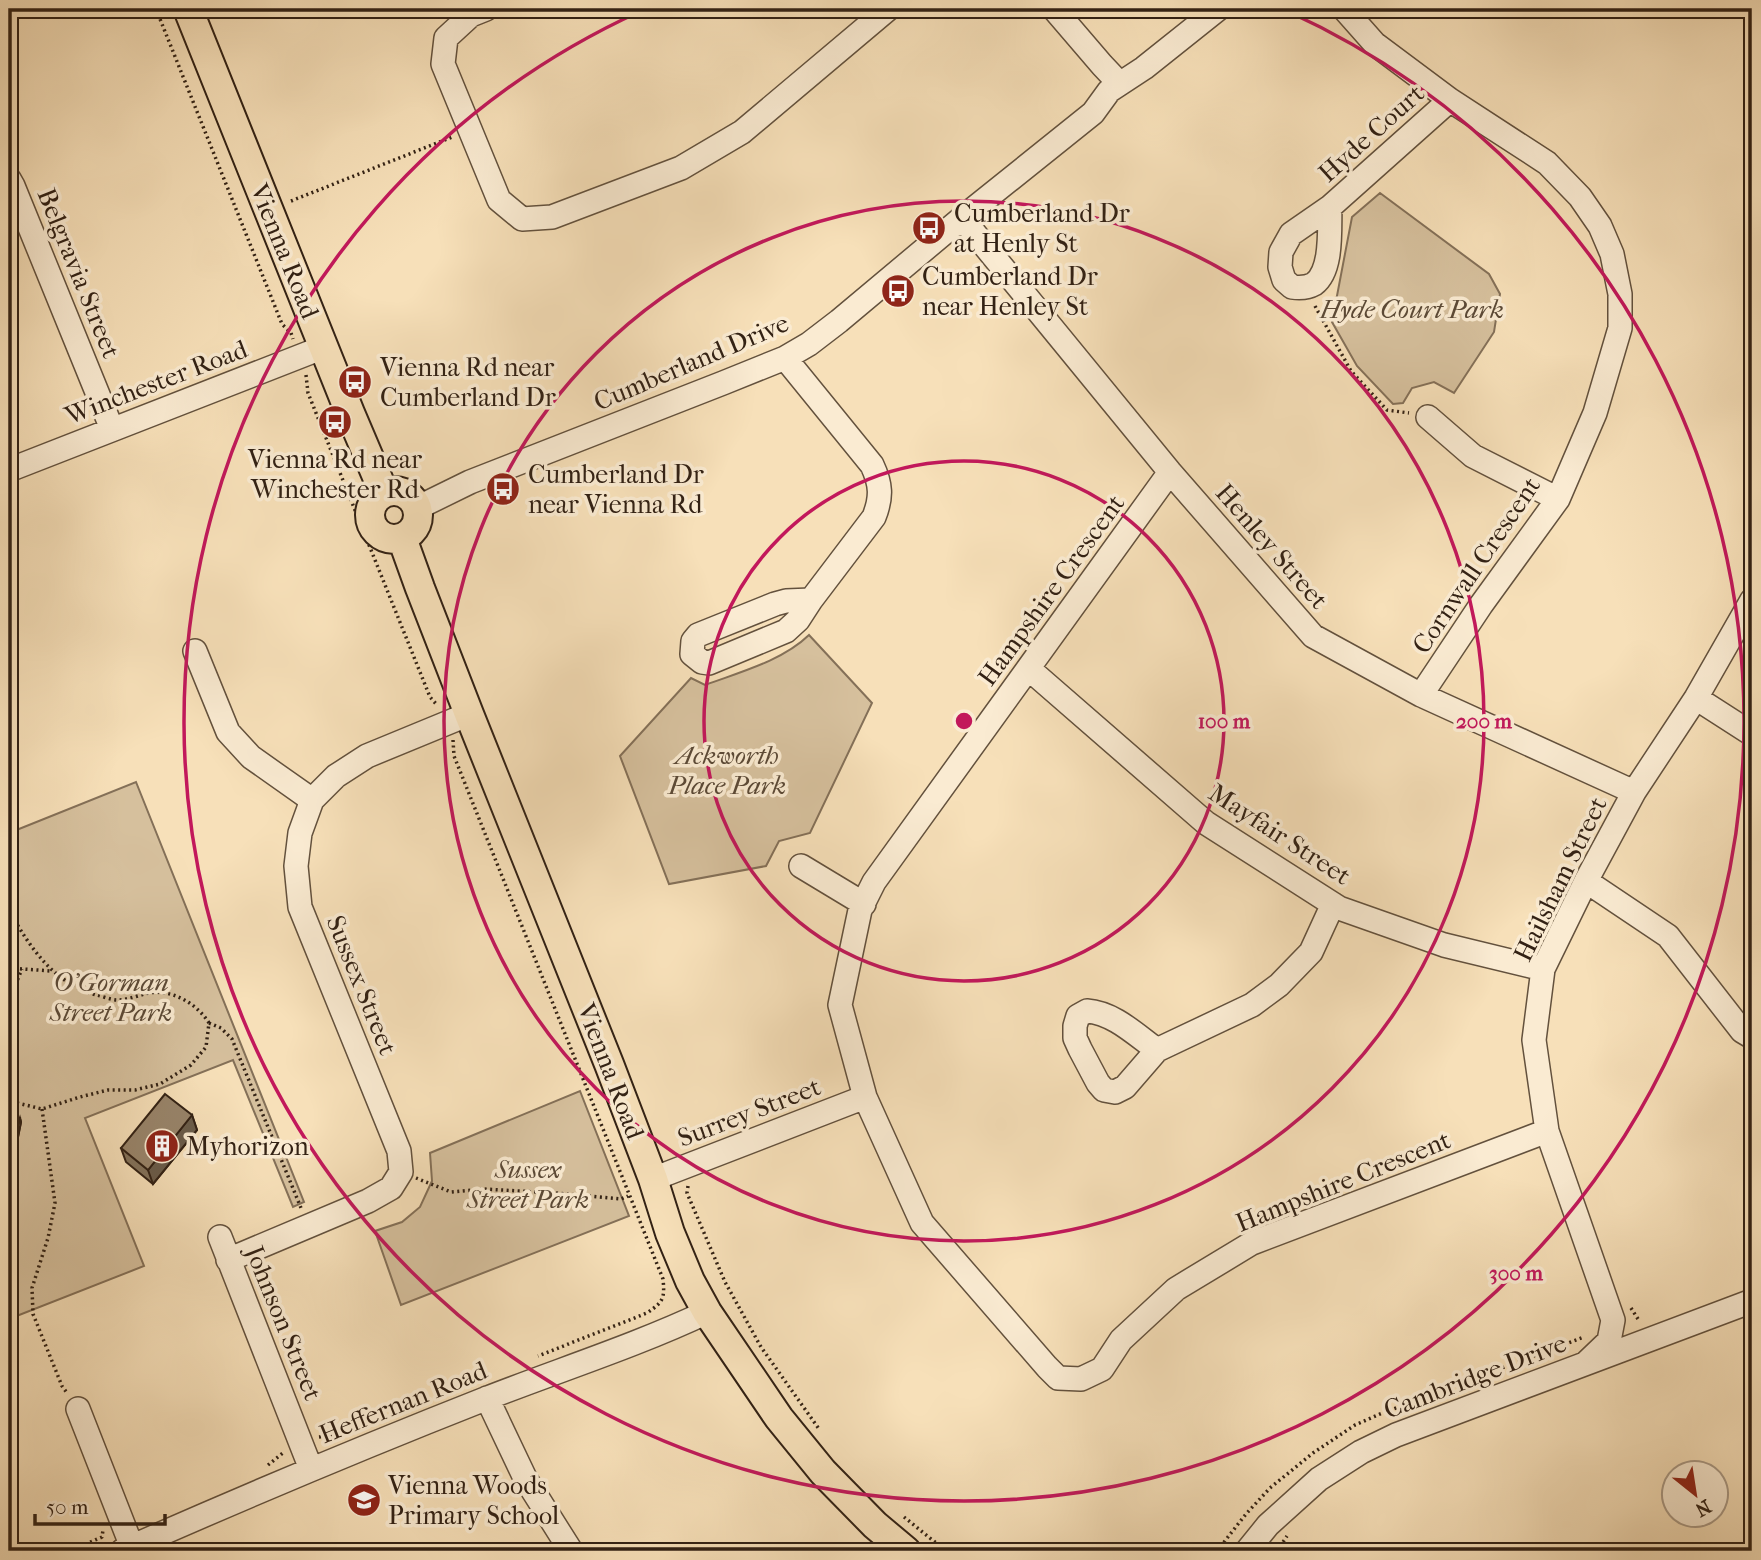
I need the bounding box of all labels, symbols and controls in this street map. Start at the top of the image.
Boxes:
street label: Hyde Court [1312,77,1431,189]
street label: Vienna Road [243,178,326,324]
street label: Belgravia Street [30,184,127,363]
place label: Cumberland Dr at Henly St [954,198,1130,259]
bus stop icon: Cumberland Dr at Henly St [910,209,948,247]
place label: Cumberland Dr near Henley St [922,261,1098,322]
bus stop icon: Cumberland Dr near Henley St [879,272,917,310]
park label: Hyde Court Park [1319,294,1504,325]
street label: Cumberland Drive [589,307,793,417]
street label: Winchester Road [60,333,253,432]
place label: Vienna Rd near Cumberland Dr [379,352,556,413]
bus stop icon: Vienna Rd near Cumberland Dr [336,363,374,401]
bus stop icon: Vienna Rd near Winchester Rd [316,403,354,441]
place label: Vienna Rd near Winchester Rd [247,444,422,505]
place label: Cumberland Dr near Vienna Rd [528,459,704,520]
bus stop icon: Cumberland Dr near Vienna Rd [484,470,522,508]
street label: Cornwall Crescent [1406,470,1547,660]
street label: Henley Street [1209,477,1335,616]
street label: Hampshire Crescent [972,488,1132,692]
centre of rings [952,709,976,733]
text: 100 m [1198,709,1251,733]
text: 200 m [1456,709,1513,733]
park label: Ackworth Place Park [667,740,786,801]
street label: Mayfair Street [1203,777,1357,892]
street label: Hailsham Street [1507,791,1614,967]
street label: Sussex Street [320,911,404,1060]
park label: O'Gorman Street Park [49,967,172,1028]
street label: Vienna Road [570,998,651,1144]
street label: Surrey Street [673,1071,826,1154]
street label: Hampshire Crescent [1231,1124,1456,1239]
building icon: Myhorizon [143,1127,181,1165]
place label: Myhorizon [186,1131,309,1162]
park label: Sussex Street Park [466,1154,589,1215]
street label: Johnson Street [238,1240,329,1406]
text: 300 m [1489,1261,1543,1285]
street label: Cambridge Drive [1380,1327,1571,1426]
street label: Heffernan Road [315,1354,492,1450]
north arrow [1660,1458,1730,1528]
place label: Vienna Woods Primary School [387,1470,559,1531]
school or university icon: Vienna Woods Primary School [345,1481,383,1519]
scale bar [35,1483,164,1527]
text: 50 m [46,1495,89,1519]
text: N [1691,1495,1715,1521]

